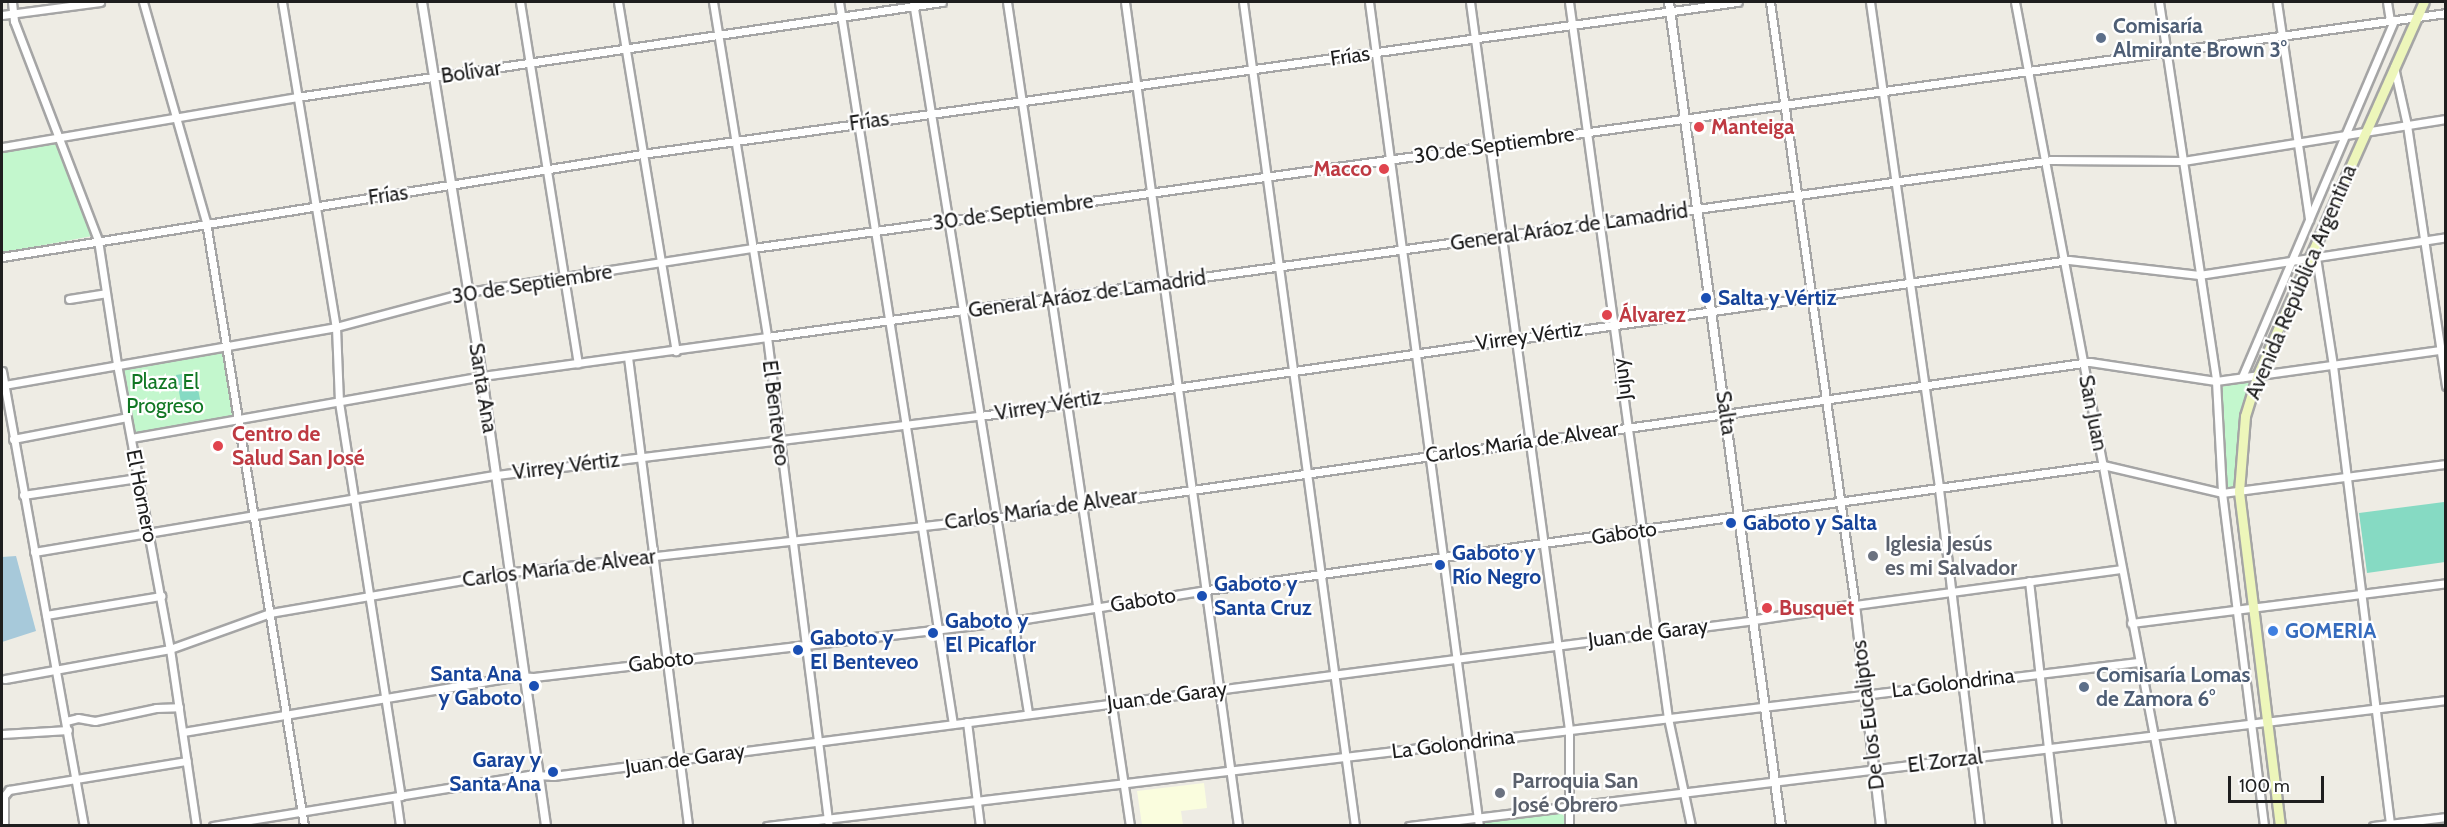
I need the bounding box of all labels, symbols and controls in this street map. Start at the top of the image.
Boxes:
place label: Comisaría Almirante Brown 3° [2113,13,2287,63]
marker: Comisaría Almirante Brown 3° [2094,31,2108,45]
street label: Frías [1328,41,1372,71]
street label: Bolívar [439,55,503,89]
street label: Frías [847,106,891,136]
place label: Manteiga [1711,114,1794,140]
marker: Manteiga [1692,120,1706,134]
street label: 30 de Septiembre [1412,121,1576,169]
place label: Macco [1313,156,1372,182]
street label: Avenida República Argentina [2240,161,2362,403]
marker: Macco [1377,162,1391,176]
street label: Frías [366,180,410,210]
street label: 30 de Septiembre [931,188,1095,236]
street label: General Aráoz de Lamadrid [1449,198,1689,256]
street label: 30 de Septiembre [450,259,614,309]
street label: General Aráoz de Lamadrid [967,265,1207,323]
place label: Salta y Vértiz [1718,285,1836,311]
marker: Salta y Vértiz [1699,291,1713,305]
place label: Álvarez [1619,302,1686,328]
marker: Álvarez [1600,308,1614,322]
street label: Virrey Vértiz [1474,316,1584,356]
street label: Santa Ana [463,341,503,435]
street label: Jujuy [1607,357,1637,401]
street label: El Benteveo [757,359,795,467]
park label: Plaza El Progreso [126,369,204,419]
street label: San Juan [2073,373,2113,453]
street label: Virrey Vértiz [993,384,1103,426]
street label: Salta [1710,389,1742,437]
street label: Carlos María de Alvear [1424,416,1620,468]
place label: Centro de Salud San José [232,421,365,471]
marker: Centro de Salud San José [209,437,227,455]
street label: El Hornero [121,447,163,545]
street label: Virrey Vértiz [511,447,621,485]
street label: Carlos María de Alvear [943,483,1139,535]
place label: Gaboto y Salta [1743,510,1877,536]
street label: Gaboto [1590,516,1658,550]
marker: Gaboto y Salta [1724,516,1738,530]
place label: Iglesia Jesús es mi Salvador [1885,531,2017,581]
place label: Gaboto y Río Negro [1452,540,1541,590]
street label: Carlos María de Alvear [461,544,657,592]
marker: Iglesia Jesús es mi Salvador [1866,549,1880,563]
marker: Gaboto y Río Negro [1433,558,1447,572]
place label: Gaboto y Santa Cruz [1214,571,1312,621]
street label: Gaboto [1109,582,1177,618]
marker: Gaboto y Santa Cruz [1195,589,1209,603]
place label: Busquet [1779,595,1854,621]
marker: Busquet [1760,601,1774,615]
place label: Gaboto y El Picaflor [945,608,1036,658]
street label: Juan de Garay [1587,613,1709,653]
place label: GOMERIA [2285,618,2376,644]
marker: GOMERIA [2266,624,2280,638]
place label: Gaboto y El Benteveo [810,625,919,675]
marker: Gaboto y El Picaflor [926,626,940,640]
street label: De los Eucaliptos [1846,639,1890,791]
marker: Gaboto y El Benteveo [791,643,805,657]
street label: Gaboto [627,644,695,678]
place label: Santa Ana y Gaboto [430,661,522,711]
place label: Comisaría Lomas de Zamora 6° [2096,662,2250,712]
street label: La Golondrina [1890,663,2016,703]
street label: Juan de Garay [1106,676,1228,716]
marker: Santa Ana y Gaboto [527,679,541,693]
marker: Comisaría Lomas de Zamora 6° [2077,680,2091,694]
street label: La Golondrina [1390,724,1516,764]
street label: Juan de Garay [623,738,747,780]
street label: El Zorzal [1906,744,1984,778]
place label: Garay y Santa Ana [449,747,541,797]
scale bar [2231,764,2327,802]
marker: Garay y Santa Ana [546,765,560,779]
place label: Parroquia San José Obrero [1512,768,1638,818]
text: 100 m [2239,775,2290,797]
marker: Parroquia San José Obrero [1493,786,1507,800]

